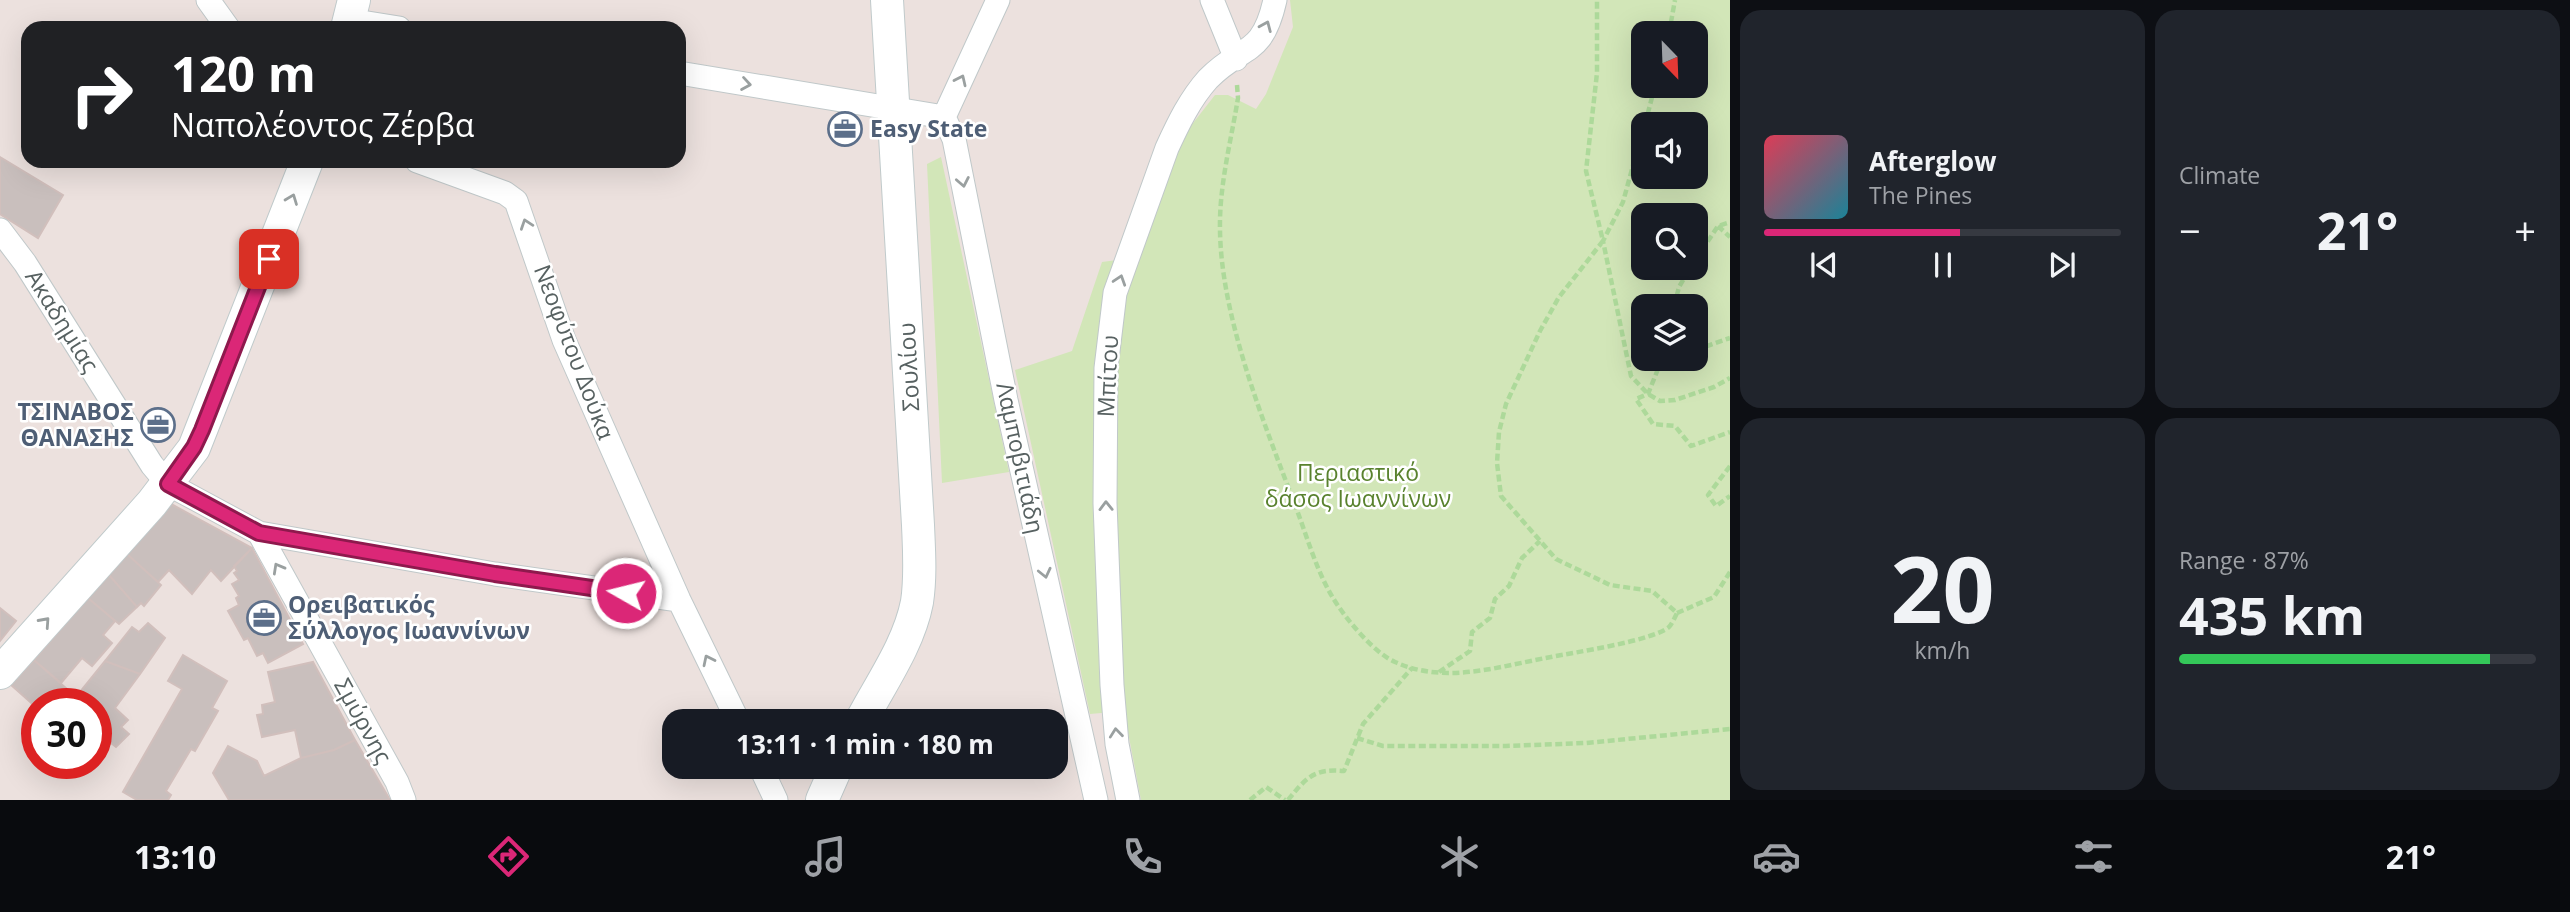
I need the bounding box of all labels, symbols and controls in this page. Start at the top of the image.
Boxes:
one-way arrow [1258,21,1272,33]
north arrow [1631,21,1708,98]
map controls [1631,21,1708,371]
text: 120 m [171,40,316,106]
icon: right [56,49,147,140]
one-way arrow [953,74,967,87]
one-way arrow [740,76,752,91]
text: Ναπολέοντος Ζέρβα [171,103,474,146]
office icon: Easy State [826,110,864,148]
place label: Easy State [870,112,987,144]
button: sound [1631,112,1708,189]
text: Afterglow [1869,143,1996,179]
text: Climate [2179,159,2260,191]
one-way arrow [954,176,969,188]
text: The Pines [1869,179,1972,211]
one-way arrow [284,193,298,205]
text: 21° [2317,194,2398,265]
button: search [1631,203,1708,280]
text: − [2179,204,2201,256]
text: + [2514,204,2536,256]
one-way arrow [520,219,534,231]
pin [239,229,299,289]
icon: arrive [250,240,288,278]
icon: previous [1805,246,1843,284]
icon: pause [1924,246,1962,284]
icon: next [2043,246,2081,284]
street label: Νεοφύτου Δούκα [527,260,623,444]
street label: Ακαδημίας [19,263,107,378]
one-way arrow [1111,274,1126,286]
button: layers [1631,294,1708,371]
street label: Σουλίου [890,322,926,412]
street label: Μπίτου [1089,334,1125,418]
street label: Λαμποβιτιάδη [989,379,1053,536]
place label: ΤΣΙΝΑΒΟΣ ΘΑΝΑΣΗΣ [17,395,134,453]
office icon: ΤΣΙΝΑΒΟΣ ΘΑΝΑΣΗΣ [139,406,177,444]
park label: Περιαστικό δάσος Ιωαννίνων [1265,456,1451,514]
one-way arrow [1098,500,1113,511]
text: 20 [1890,526,1995,650]
text: Range · 87% [2179,544,2309,576]
position arrow [589,556,663,630]
one-way arrow [273,563,286,575]
one-way arrow [1037,567,1051,579]
text: 435 km [2179,579,2365,650]
place label: Ορειβατικός Σύλλογος Ιωαννίνων [288,588,530,646]
office icon: Ορειβατικός Σύλλογος Ιωαννίνων [245,599,283,637]
one-way arrow [37,618,50,631]
text: km/h [1915,634,1970,666]
one-way arrow [702,655,716,667]
street label: Σμύρνης [327,672,400,769]
speed limit sign: 30 [21,688,112,779]
text: 13:11 · 1 min · 180 m [736,726,994,762]
one-way arrow [1108,727,1123,739]
icon: directions [484,832,533,881]
icon: music [801,832,850,881]
icon: phone [1118,832,1167,881]
icon: climate [1435,832,1484,881]
icon: car [1752,832,1801,881]
icon: filters [2069,832,2118,881]
text: 13:10 [134,835,216,878]
text: 21° [2386,835,2436,878]

